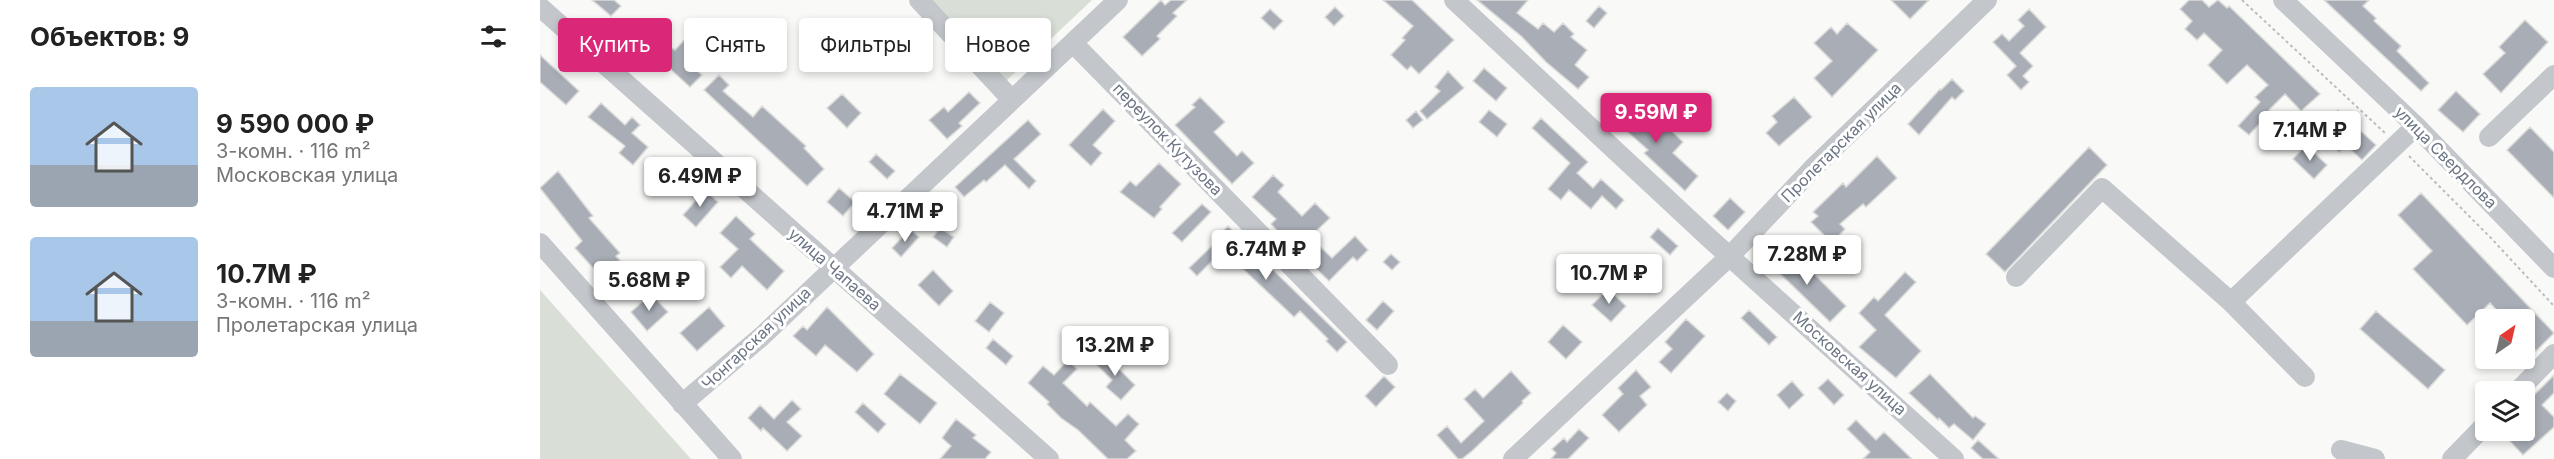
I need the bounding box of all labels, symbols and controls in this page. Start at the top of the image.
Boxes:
chip: Купить [558,18,672,72]
chip: Снять [684,18,787,72]
chip: Фильтры [799,18,933,72]
chip: Новое [945,18,1051,72]
icon: filters [477,20,510,53]
text: Объектов: 9 [30,21,189,52]
street label: переулок Кутузова [1109,78,1227,200]
street label: Пролетарская улица [1777,78,1905,206]
pin: 9.59M ₽ [1601,93,1711,144]
text: 9.59M ₽ [1615,100,1697,124]
street label: улица Свердлова [2391,102,2501,212]
text: 9 590 000 ₽ [216,108,374,139]
icon: home [78,111,150,183]
pin: 7.14M ₽ [2255,111,2365,162]
text: 7.14M ₽ [2273,118,2347,142]
text: 3-комн. · 116 m² [216,139,371,163]
pin: 6.49M ₽ [645,157,755,208]
text: Московская улица [216,163,398,187]
text: 6.49M ₽ [658,164,742,188]
pin: 4.71M ₽ [850,192,960,243]
text: 4.71M ₽ [866,199,944,223]
street label: улица Чапаева [785,223,885,315]
pin: 6.74M ₽ [1211,230,1321,281]
pin: 7.28M ₽ [1752,235,1862,286]
text: 6.74M ₽ [1226,237,1306,261]
text: 7.28M ₽ [1767,242,1847,266]
pin: 10.7M ₽ [1554,254,1664,305]
text: 10.7M ₽ [216,258,317,289]
icon: home [78,261,150,333]
pin: 5.68M ₽ [594,261,704,312]
text: 10.7M ₽ [1570,261,1648,285]
text: 5.68M ₽ [608,268,690,292]
street label: Чонгарская улица [697,282,815,394]
text: 3-комн. · 116 m² [216,289,371,313]
street label: Московская улица [1789,307,1911,419]
north arrow [2475,309,2535,369]
map controls [2475,309,2535,441]
text: Пролетарская улица [216,313,418,337]
pin: 13.2M ₽ [1060,326,1170,377]
text: 13.2M ₽ [1076,333,1154,357]
button: layers [2475,381,2535,441]

